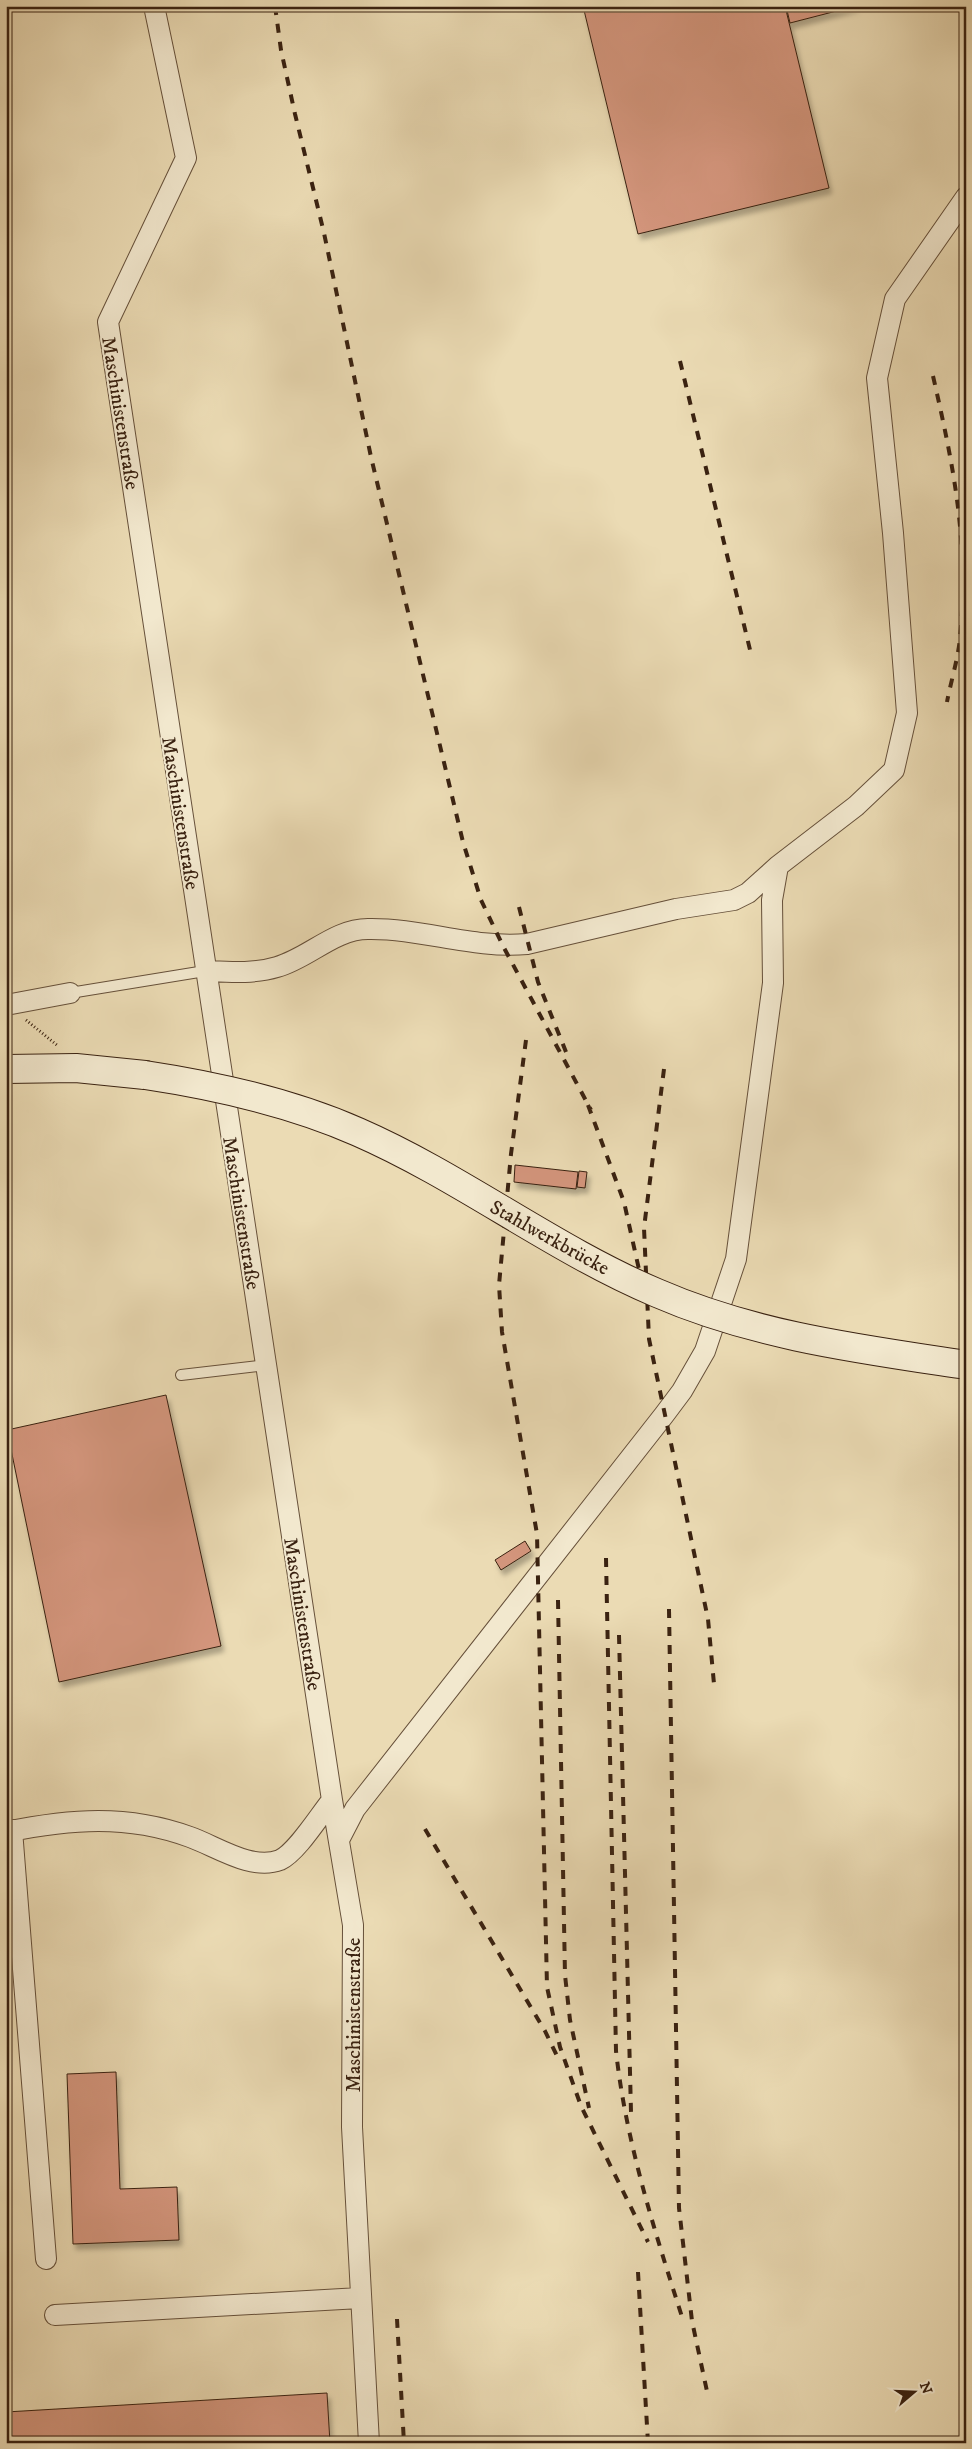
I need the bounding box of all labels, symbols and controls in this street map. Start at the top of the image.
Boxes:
street label: Maschinistenstraße [95,335,144,492]
street label: Maschinistenstraße [155,735,204,892]
street label: Maschinistenstraße [216,1135,265,1292]
street label: Stahlwerkbrücke [485,1195,613,1281]
street label: Maschinistenstraße [277,1536,326,1693]
street label: Maschinistenstraße [342,1938,367,2092]
north arrow [890,2366,940,2416]
text: N [915,2380,936,2397]

